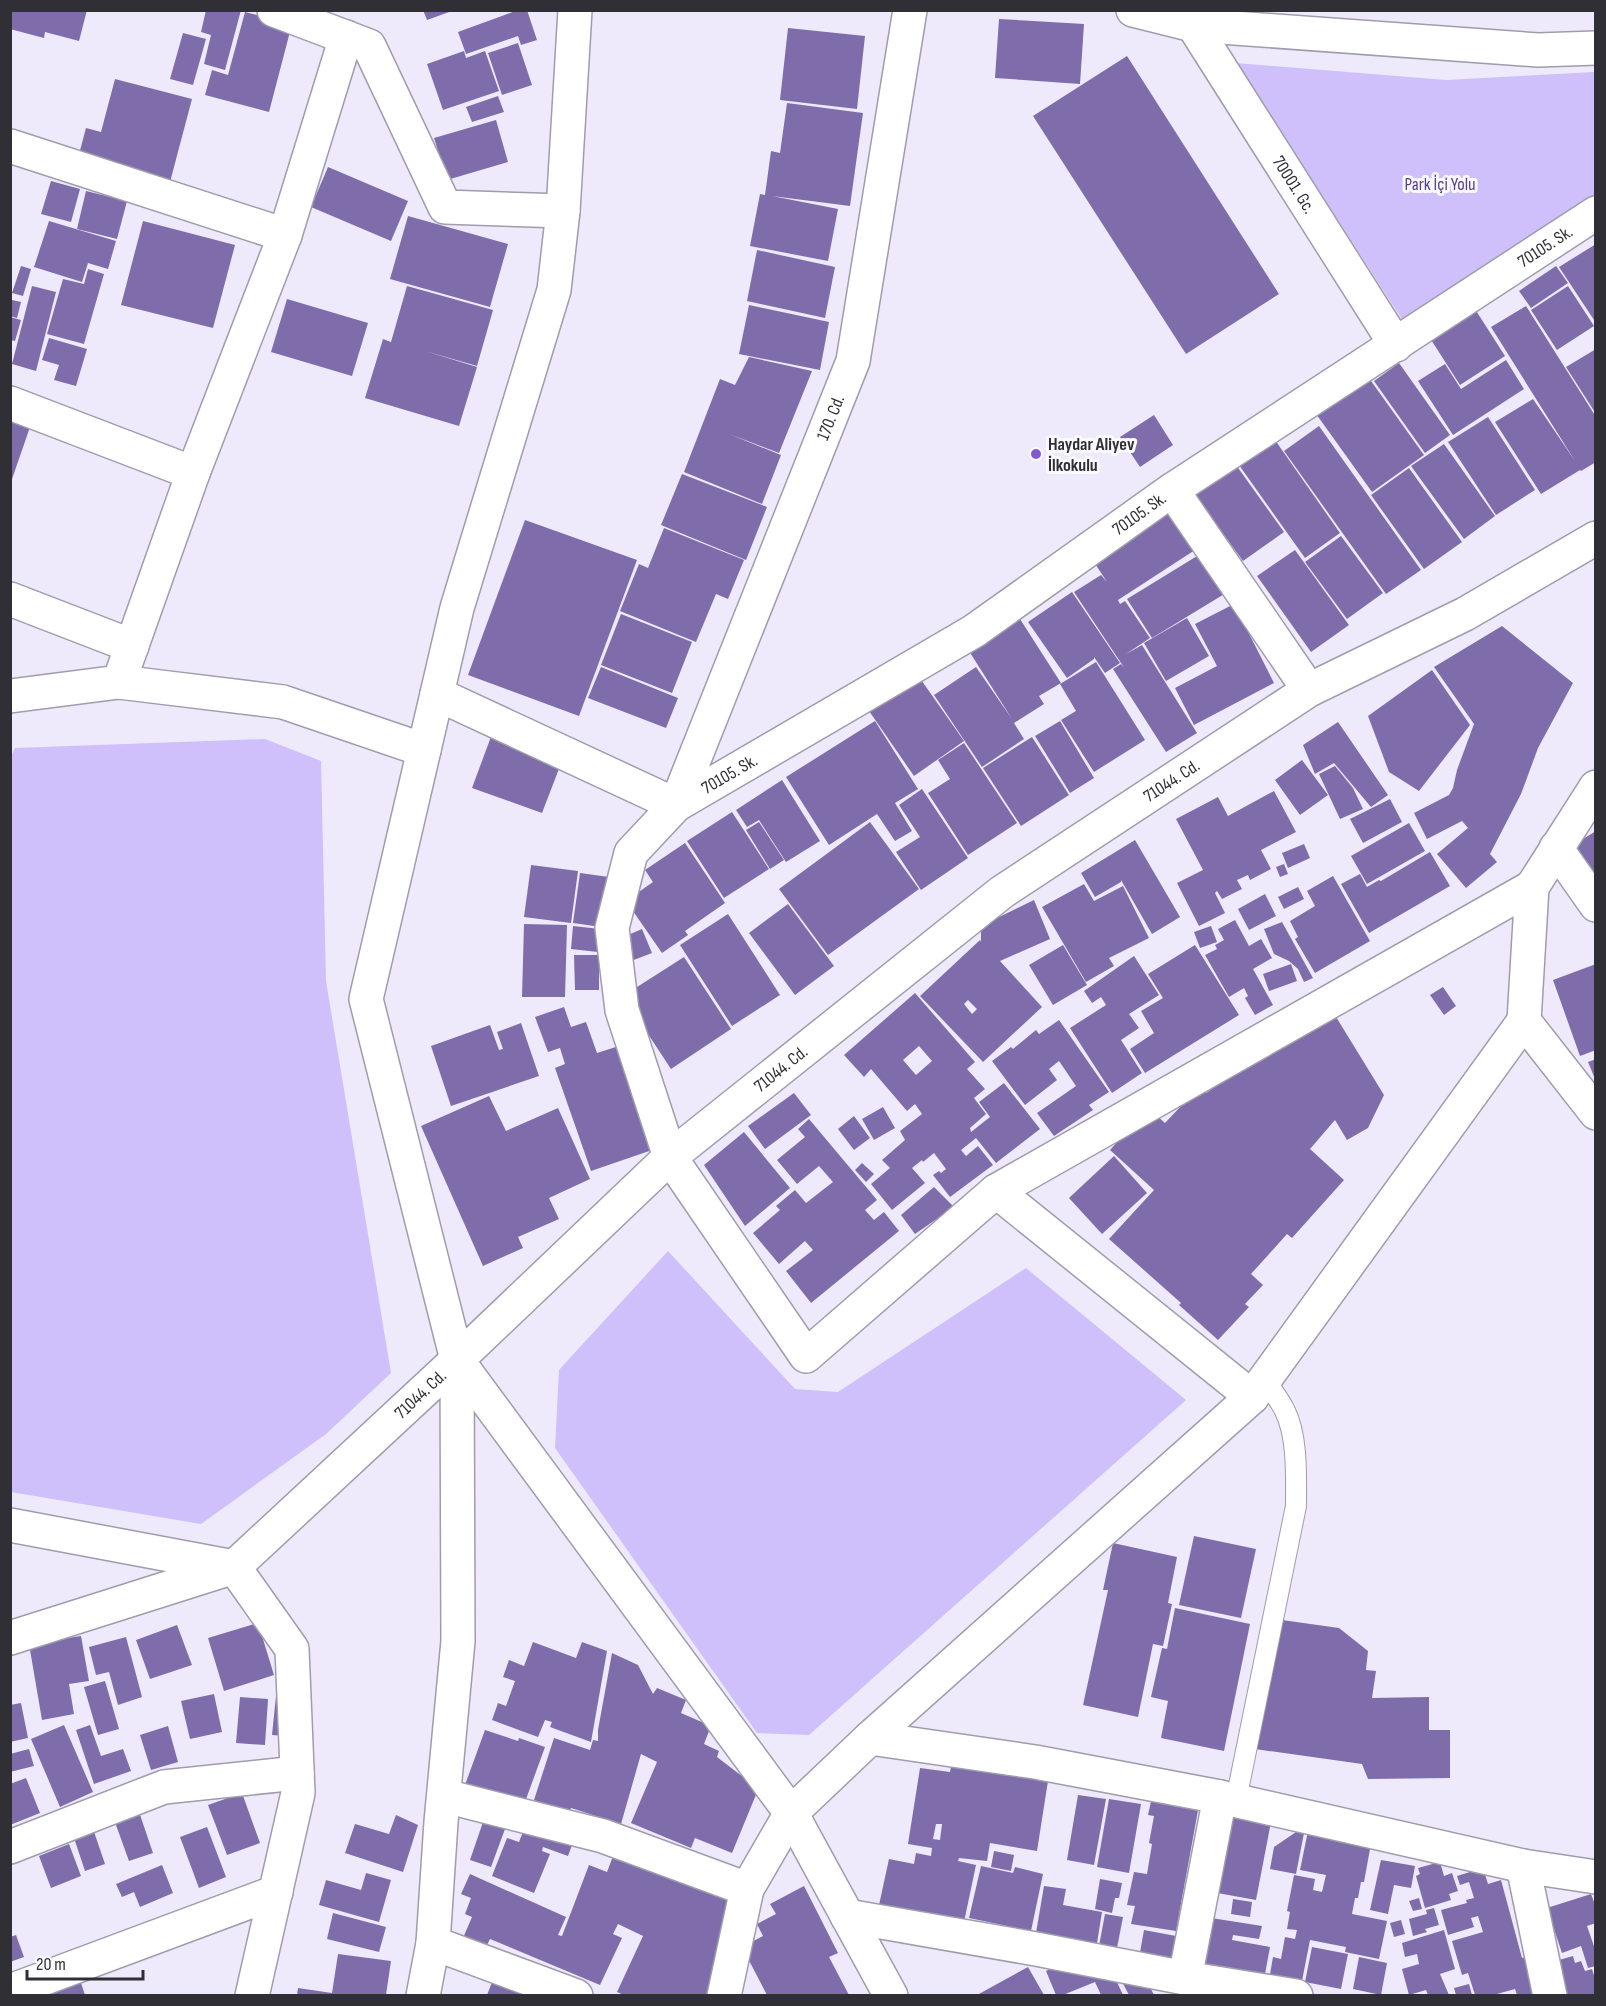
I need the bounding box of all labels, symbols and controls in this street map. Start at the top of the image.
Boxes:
street label: 70001. Gc. [1268,152,1320,218]
park label: Park İçi Yolu [1404,174,1476,195]
street label: 70105. Sk. [1514,221,1577,272]
street label: 170. Cd. [812,392,849,443]
place label: Haydar Aliyev İlkokulu [1048,434,1135,476]
marker: Haydar Aliyev İlkokulu [1029,447,1043,461]
street label: 70105. Sk. [1108,488,1170,540]
street label: 70105. Sk. [698,750,761,799]
street label: 71044. Cd. [1140,755,1204,807]
street label: 71044. Cd. [750,1041,812,1097]
street label: 71044. Cd. [390,1366,451,1424]
scale bar [27,1943,142,1981]
text: 20 m [36,1954,66,1975]

